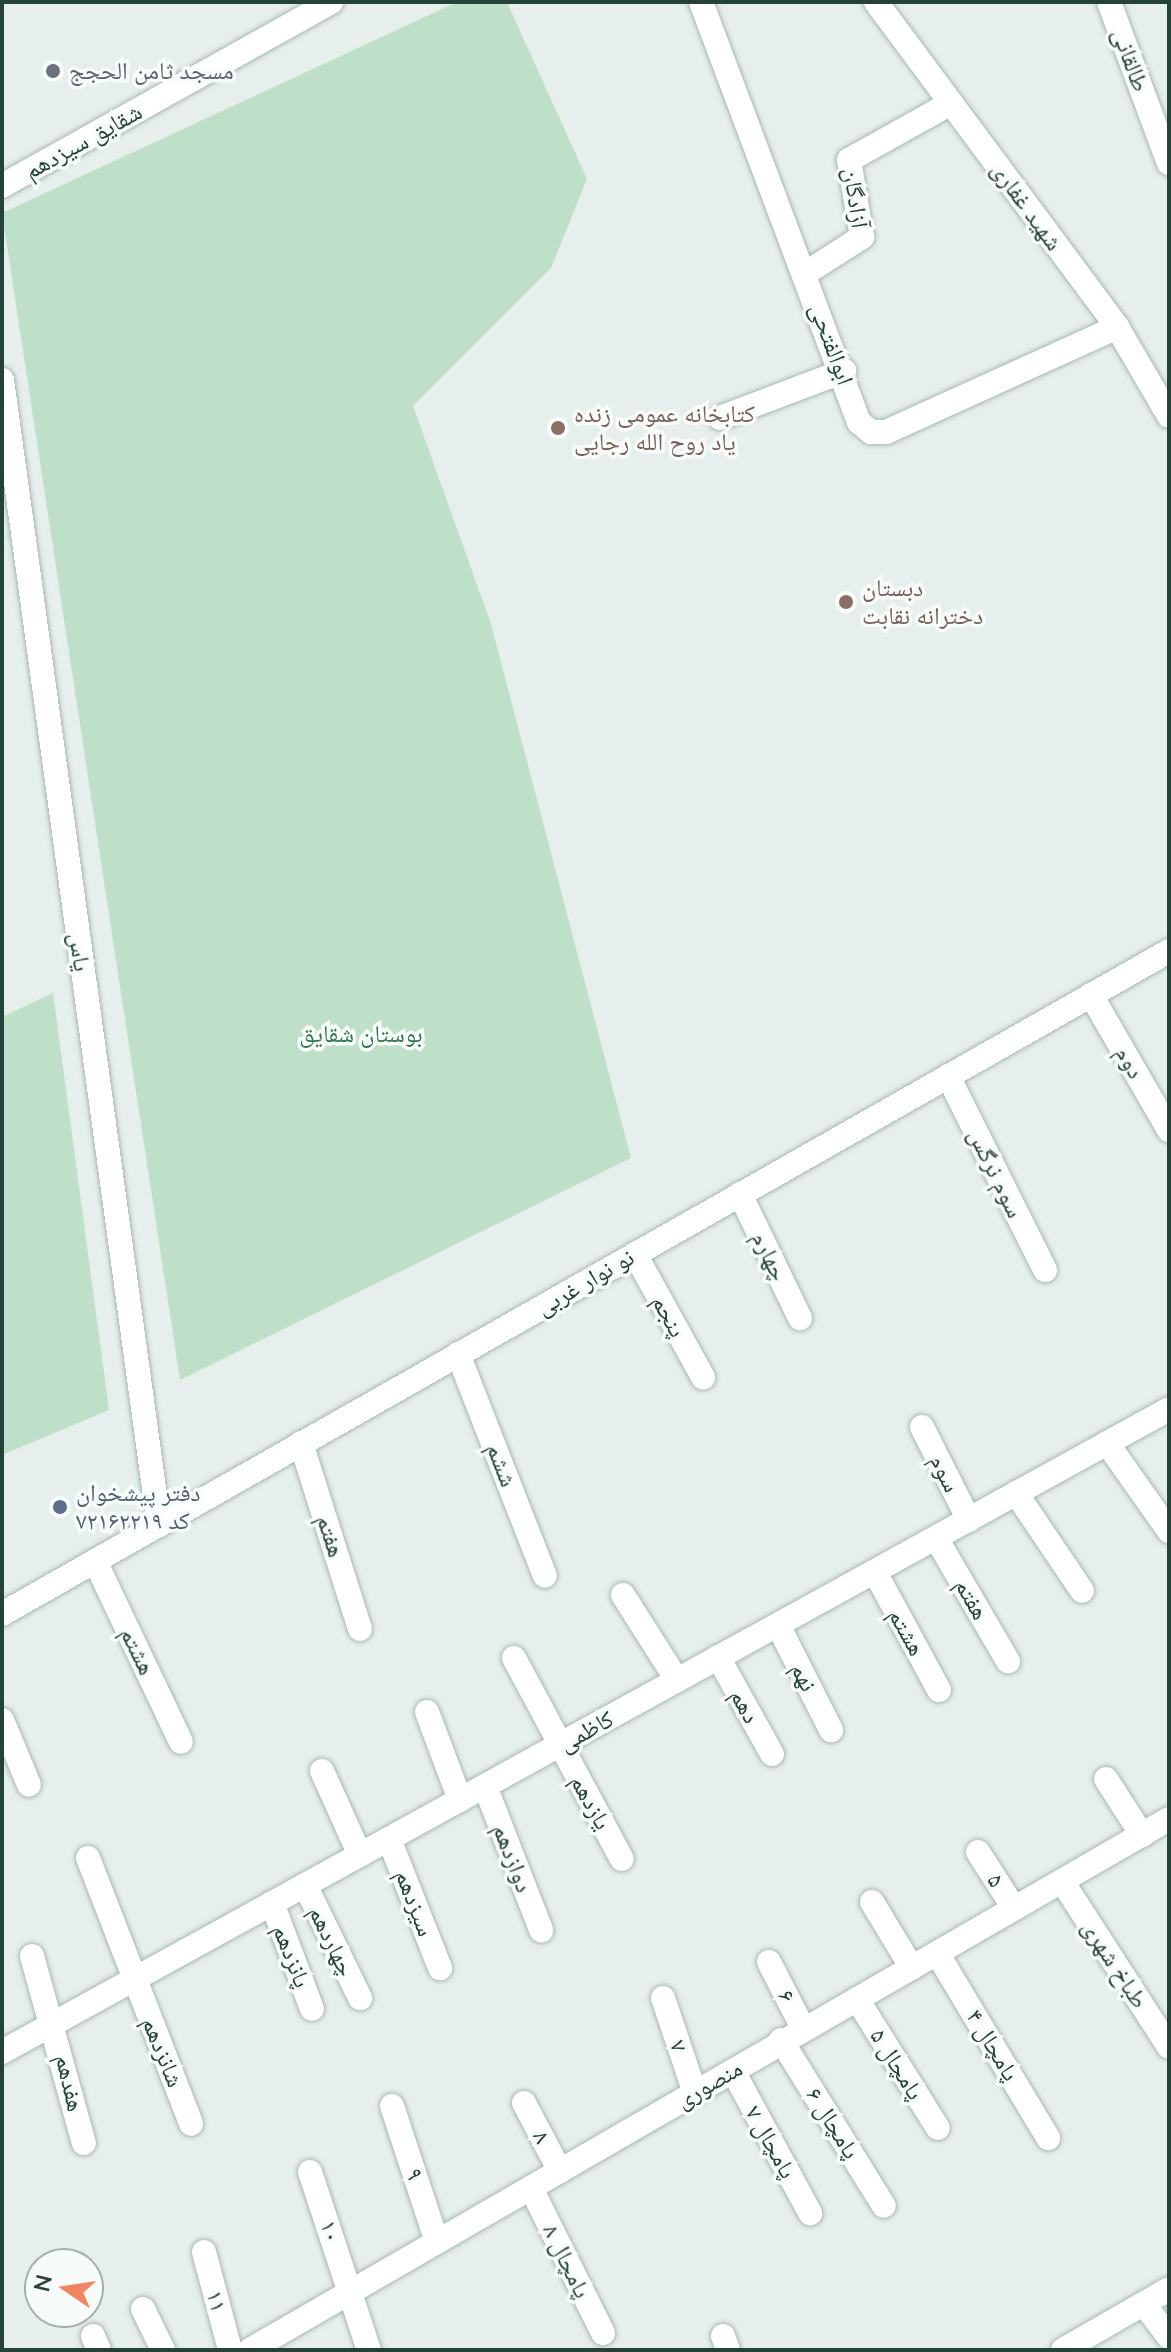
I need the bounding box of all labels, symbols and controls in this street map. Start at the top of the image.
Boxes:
street label: طالقانی [1106,24,1156,96]
place label: مسجد ثامن الحجج [69,57,234,85]
marker: مسجد ثامن الحجج [44,62,62,80]
street label: شقایق سیزدهم [19,97,147,185]
street label: شهید غفاری [985,156,1069,256]
street label: آزادگان [838,166,874,230]
street label: ابوالفتحی [804,299,860,389]
place label: کتابخانه عمومی زنده یاد روح الله رجایی [574,400,755,456]
marker: کتابخانه عمومی زنده یاد روح الله رجایی [549,419,567,437]
place label: دبستان دخترانه نقابت [862,574,983,630]
marker: دبستان دخترانه نقابت [837,593,855,611]
street label: یاس [63,931,97,973]
park label: بوستان شقایق [299,1020,423,1048]
street label: دوم [1109,1041,1151,1083]
street label: سوم نرگس [962,1124,1030,1222]
street label: چهارم [746,1227,794,1285]
street label: نو نوار غربی [531,1243,639,1321]
street label: پنجم [646,1290,692,1342]
street label: ششم [481,1439,523,1491]
street label: سوم [923,1449,967,1497]
place label: دفتر پیشخوان کد ۷۲۱۶۲۲۱۹ [76,1479,200,1535]
marker: دفتر پیشخوان کد ۷۲۱۶۲۲۱۹ [51,1498,69,1516]
street label: هفتم [311,1511,351,1561]
street label: هفتم [949,1573,995,1625]
street label: هشتم [882,1603,932,1661]
street label: هشتم [114,1622,162,1680]
street label: نهم [785,1658,823,1696]
street label: دهم [724,1684,766,1728]
street label: کاظمی [554,1704,618,1758]
street label: یازدهم [564,1769,618,1835]
street label: دوازدهم [487,1820,539,1896]
street label: سیزدهم [389,1866,441,1940]
street label: ۵ [981,1868,1011,1892]
street label: چهاردهم [303,1901,361,1981]
street label: طباخ شهری [1076,1914,1154,2014]
street label: پانزدهم [267,1920,317,1992]
street label: ۶ [772,1985,802,2007]
street label: پامچال ۴ [960,2004,1026,2086]
street label: شانزدهم [136,2013,190,2091]
street label: ۵ پامچال [864,2023,930,2105]
street label: ۷ [664,2036,694,2056]
street label: هفدهم [49,2052,91,2114]
street label: منصوری [671,2054,747,2114]
street label: ۶ پامچال [800,2082,866,2164]
street label: ۷ پامچال [739,2101,803,2183]
street label: ۸ [527,2125,557,2149]
street label: ۹ [400,2164,430,2184]
street label: ۱۰ [314,2216,348,2246]
street label: ۸ پامچال [537,2219,597,2303]
north arrow [24,2248,104,2328]
text: N [27,2272,58,2294]
street label: ۱۱ [200,2287,234,2315]

